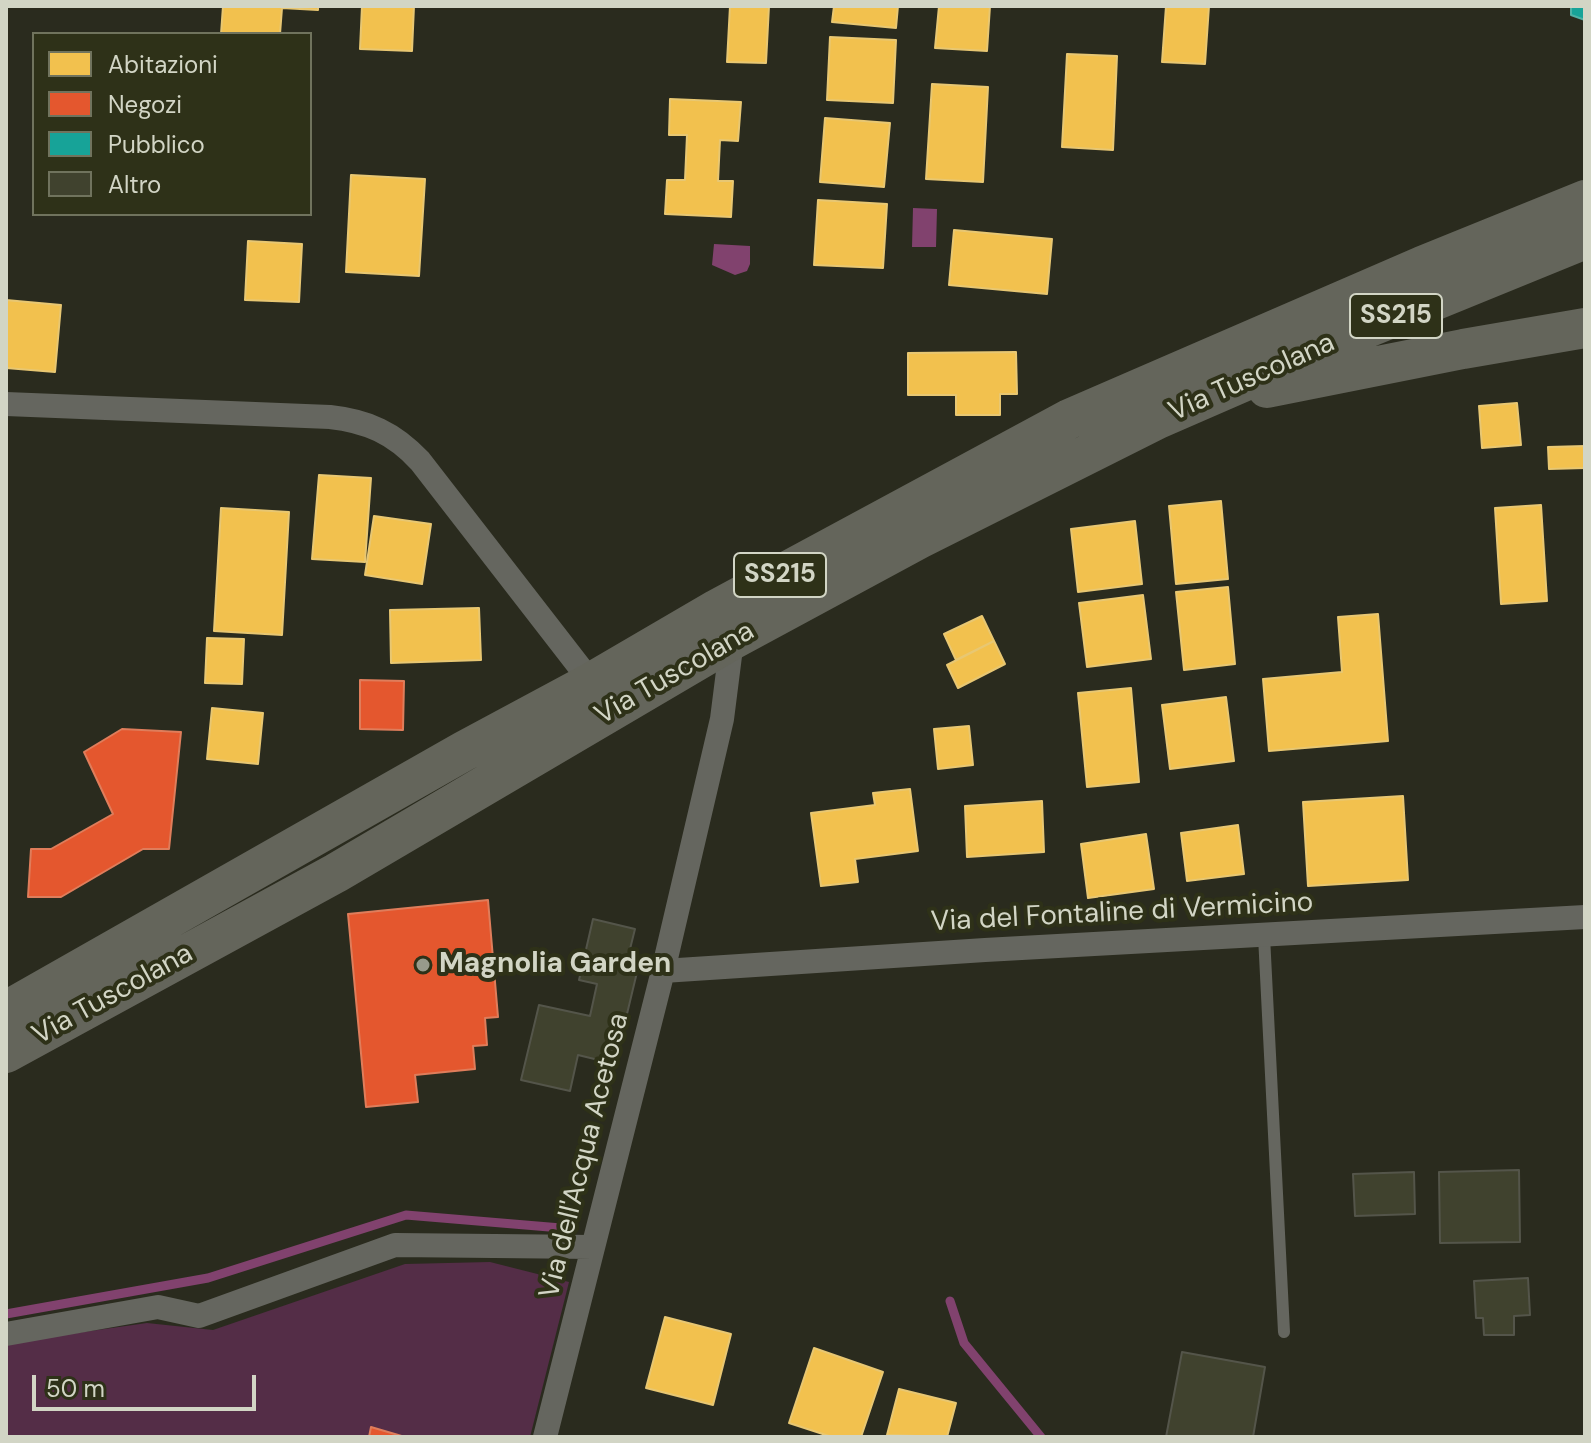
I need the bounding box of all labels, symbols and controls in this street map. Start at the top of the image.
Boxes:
legend [32,32,312,216]
text: Abitazioni [108,49,218,80]
text: Negozi [108,89,182,120]
text: Pubblico [108,129,205,160]
text: Altro [108,169,161,200]
road number: SS215 [1350,294,1442,338]
street label: Via Tuscolana [1164,326,1340,430]
road number: SS215 [734,553,826,597]
street label: Via Tuscolana [590,615,760,733]
street label: Via del Fontaline di Vermicino [930,886,1314,940]
street label: Via Tuscolana [27,937,199,1053]
place label: Magnolia Garden [439,948,671,982]
marker: Magnolia Garden [414,956,432,974]
street label: Via dell'Acqua Acetosa [533,1010,637,1302]
scale bar [36,1359,260,1409]
text: 50 m [46,1373,105,1404]

